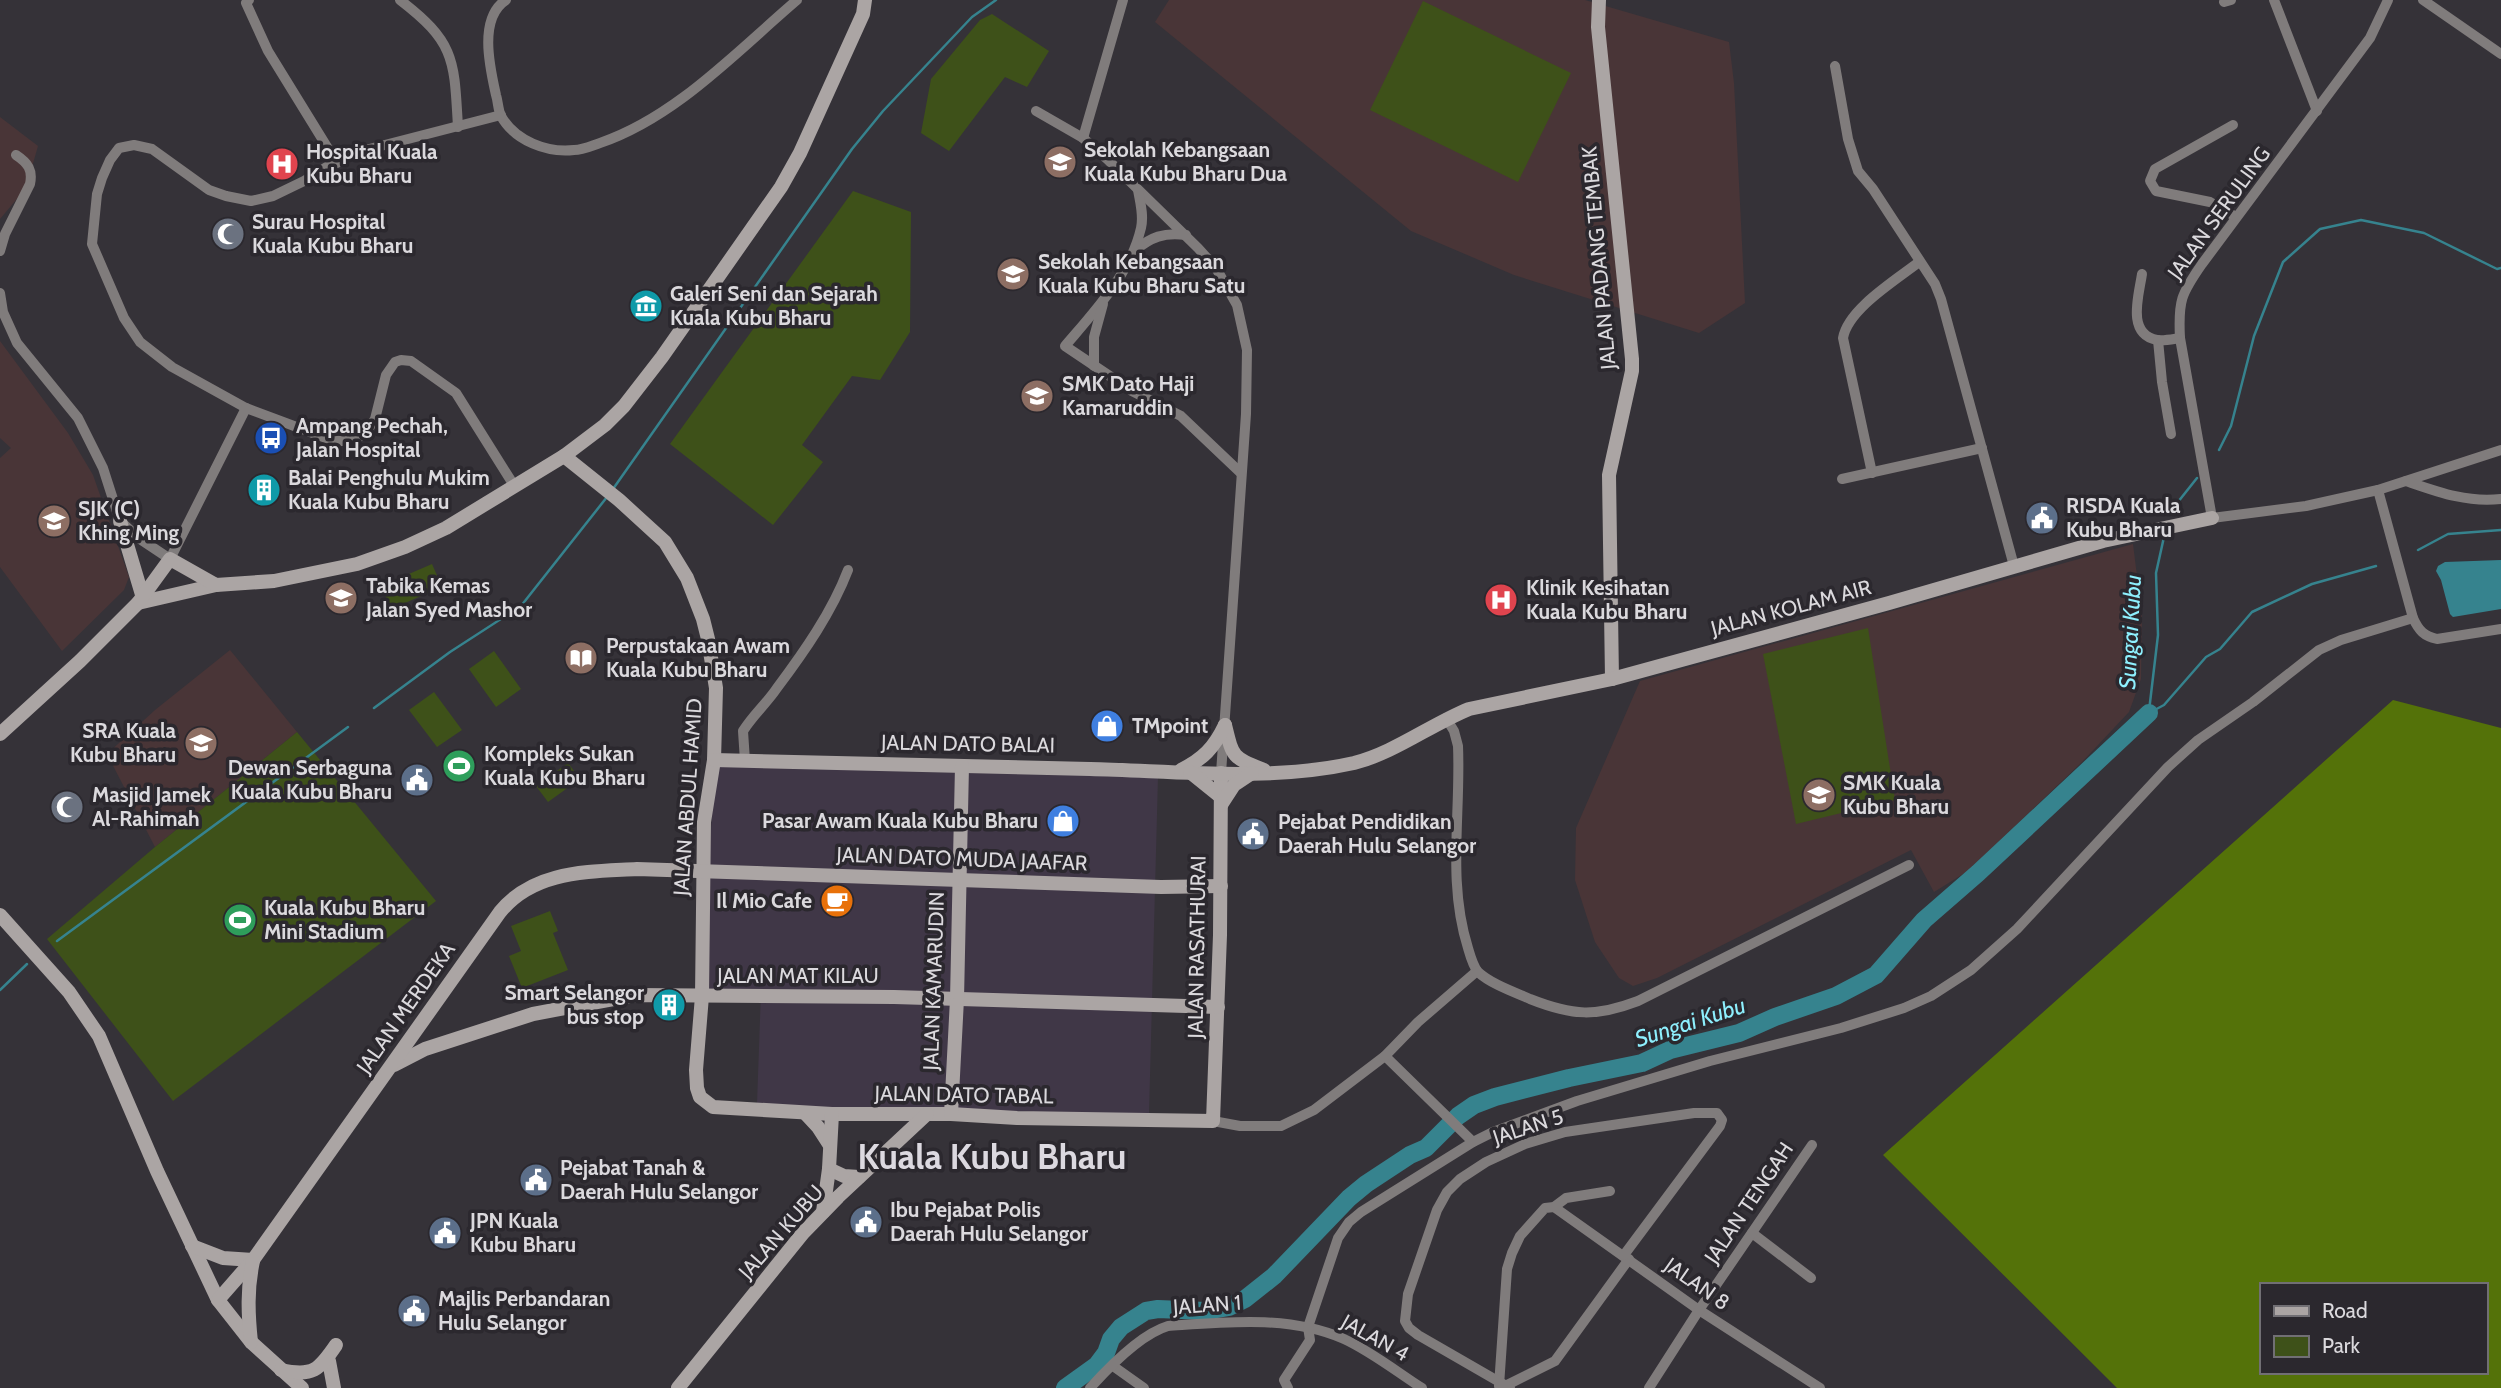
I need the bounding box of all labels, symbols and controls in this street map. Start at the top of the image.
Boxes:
place label: Sekolah Kebangsaan Kuala Kubu Bharu Dua [1084,137,1288,186]
place label: Hospital Kuala Kubu Bharu [306,139,438,188]
street label: JALAN SERULING [2162,142,2275,285]
school or university icon: Sekolah Kebangsaan Kuala Kubu Bharu Dua [1041,143,1079,181]
hospital icon: Hospital Kuala Kubu Bharu [263,145,301,183]
street label: JALAN PADANG TEMBAK [1576,145,1621,372]
place label: Surau Hospital Kuala Kubu Bharu [252,209,413,258]
mosque icon: Surau Hospital Kuala Kubu Bharu [209,215,247,253]
place label: Sekolah Kebangsaan Kuala Kubu Bharu Satu [1038,249,1245,298]
school or university icon: Sekolah Kebangsaan Kuala Kubu Bharu Satu [994,255,1032,293]
place label: Galeri Seni dan Sejarah Kuala Kubu Bharu [670,281,878,330]
museum icon: Galeri Seni dan Sejarah Kuala Kubu Bharu [627,287,665,325]
place label: SMK Dato Haji Kamaruddin [1062,371,1194,420]
school or university icon: SMK Dato Haji Kamaruddin [1018,377,1056,415]
place label: Ampang Pechah, Jalan Hospital [295,413,448,462]
bus stop icon: Ampang Pechah, Jalan Hospital [252,419,290,457]
place label: Balai Penghulu Mukim Kuala Kubu Bharu [288,465,490,514]
building icon: Balai Penghulu Mukim Kuala Kubu Bharu [245,471,283,509]
place label: RISDA Kuala Kubu Bharu [2066,493,2181,542]
place label: SJK (C) Khing Ming [78,496,180,545]
public building icon: RISDA Kuala Kubu Bharu [2023,499,2061,537]
school or university icon: SJK (C) Khing Ming [35,502,73,540]
place label: Tabika Kemas Jalan Syed Mashor [365,573,532,622]
street label: JALAN KOLAM AIR [1707,574,1874,641]
water label: Sungai Kubu [2113,574,2147,690]
place label: Klinik Kesihatan Kuala Kubu Bharu [1526,575,1687,624]
school or university icon: Tabika Kemas Jalan Syed Mashor [322,579,360,617]
hospital icon: Klinik Kesihatan Kuala Kubu Bharu [1482,581,1520,619]
place label: Perpustakaan Awam Kuala Kubu Bharu [606,633,790,682]
library icon: Perpustakaan Awam Kuala Kubu Bharu [562,639,600,677]
street label: JALAN ABDUL HAMID [668,697,707,897]
shop icon: TMpoint [1088,707,1126,745]
place label: TMpoint [1132,713,1208,738]
place label: SRA Kuala Kubu Bharu [70,718,177,767]
school or university icon: SRA Kuala Kubu Bharu [182,724,220,762]
street label: JALAN DATO BALAI [880,729,1055,758]
place label: Kompleks Sukan Kuala Kubu Bharu [484,741,645,790]
sports icon: Kompleks Sukan Kuala Kubu Bharu [440,747,478,785]
place label: Dewan Serbaguna Kuala Kubu Bharu [228,755,393,804]
public building icon: Dewan Serbaguna Kuala Kubu Bharu [398,761,436,799]
place label: SMK Kuala Kubu Bharu [1843,770,1949,819]
school or university icon: SMK Kuala Kubu Bharu [1800,776,1838,814]
place label: Masjid Jamek Al-Rahimah [92,782,212,831]
mosque icon: Masjid Jamek Al-Rahimah [48,788,86,826]
shop icon: Pasar Awam Kuala Kubu Bharu [1044,802,1082,840]
place label: Pasar Awam Kuala Kubu Bharu [762,808,1038,833]
place label: Pejabat Pendidikan Daerah Hulu Selangor [1278,809,1476,858]
public building icon: Pejabat Pendidikan Daerah Hulu Selangor [1234,815,1272,853]
street label: JALAN DATO MUDA JAAFAR [835,842,1088,875]
street label: JALAN RASATHURAI [1182,855,1211,1040]
cafe icon: Il Mio Cafe [818,882,856,920]
place label: Il Mio Cafe [716,888,812,913]
street label: JALAN KAMARUDIN [918,891,949,1072]
place label: Kuala Kubu Bharu Mini Stadium [264,895,425,944]
sports icon: Kuala Kubu Bharu Mini Stadium [221,901,259,939]
street label: JALAN MERDEKA [351,937,460,1079]
street label: JALAN MAT KILAU [716,963,879,988]
place label: Smart Selangor bus stop [504,980,644,1029]
building icon: Smart Selangor bus stop [650,986,688,1024]
water label: Sungai Kubu [1631,991,1749,1053]
street label: JALAN DATO TABAL [873,1080,1054,1109]
street label: JALAN 5 [1488,1103,1566,1150]
district label: Kuala Kubu Bharu [858,1135,1126,1178]
street label: JALAN TENGAH [1698,1137,1798,1269]
place label: Pejabat Tanah & Daerah Hulu Selangor [560,1155,758,1204]
public building icon: Pejabat Tanah & Daerah Hulu Selangor [517,1161,555,1199]
street label: JALAN KUBU [732,1180,828,1284]
place label: Ibu Pejabat Polis Daerah Hulu Selangor [890,1197,1088,1246]
public building icon: Ibu Pejabat Polis Daerah Hulu Selangor [847,1203,885,1241]
place label: JPN Kuala Kubu Bharu [469,1208,576,1257]
public building icon: JPN Kuala Kubu Bharu [426,1214,464,1252]
street label: JALAN 8 [1659,1252,1735,1315]
legend [2260,1283,2487,1374]
place label: Majlis Perbandaran Hulu Selangor [438,1286,610,1335]
street label: JALAN 1 [1171,1290,1242,1319]
public building icon: Majlis Perbandaran Hulu Selangor [395,1292,433,1330]
text: Road [2322,1298,2368,1323]
street label: JALAN 4 [1336,1308,1413,1366]
text: Park [2322,1333,2360,1358]

